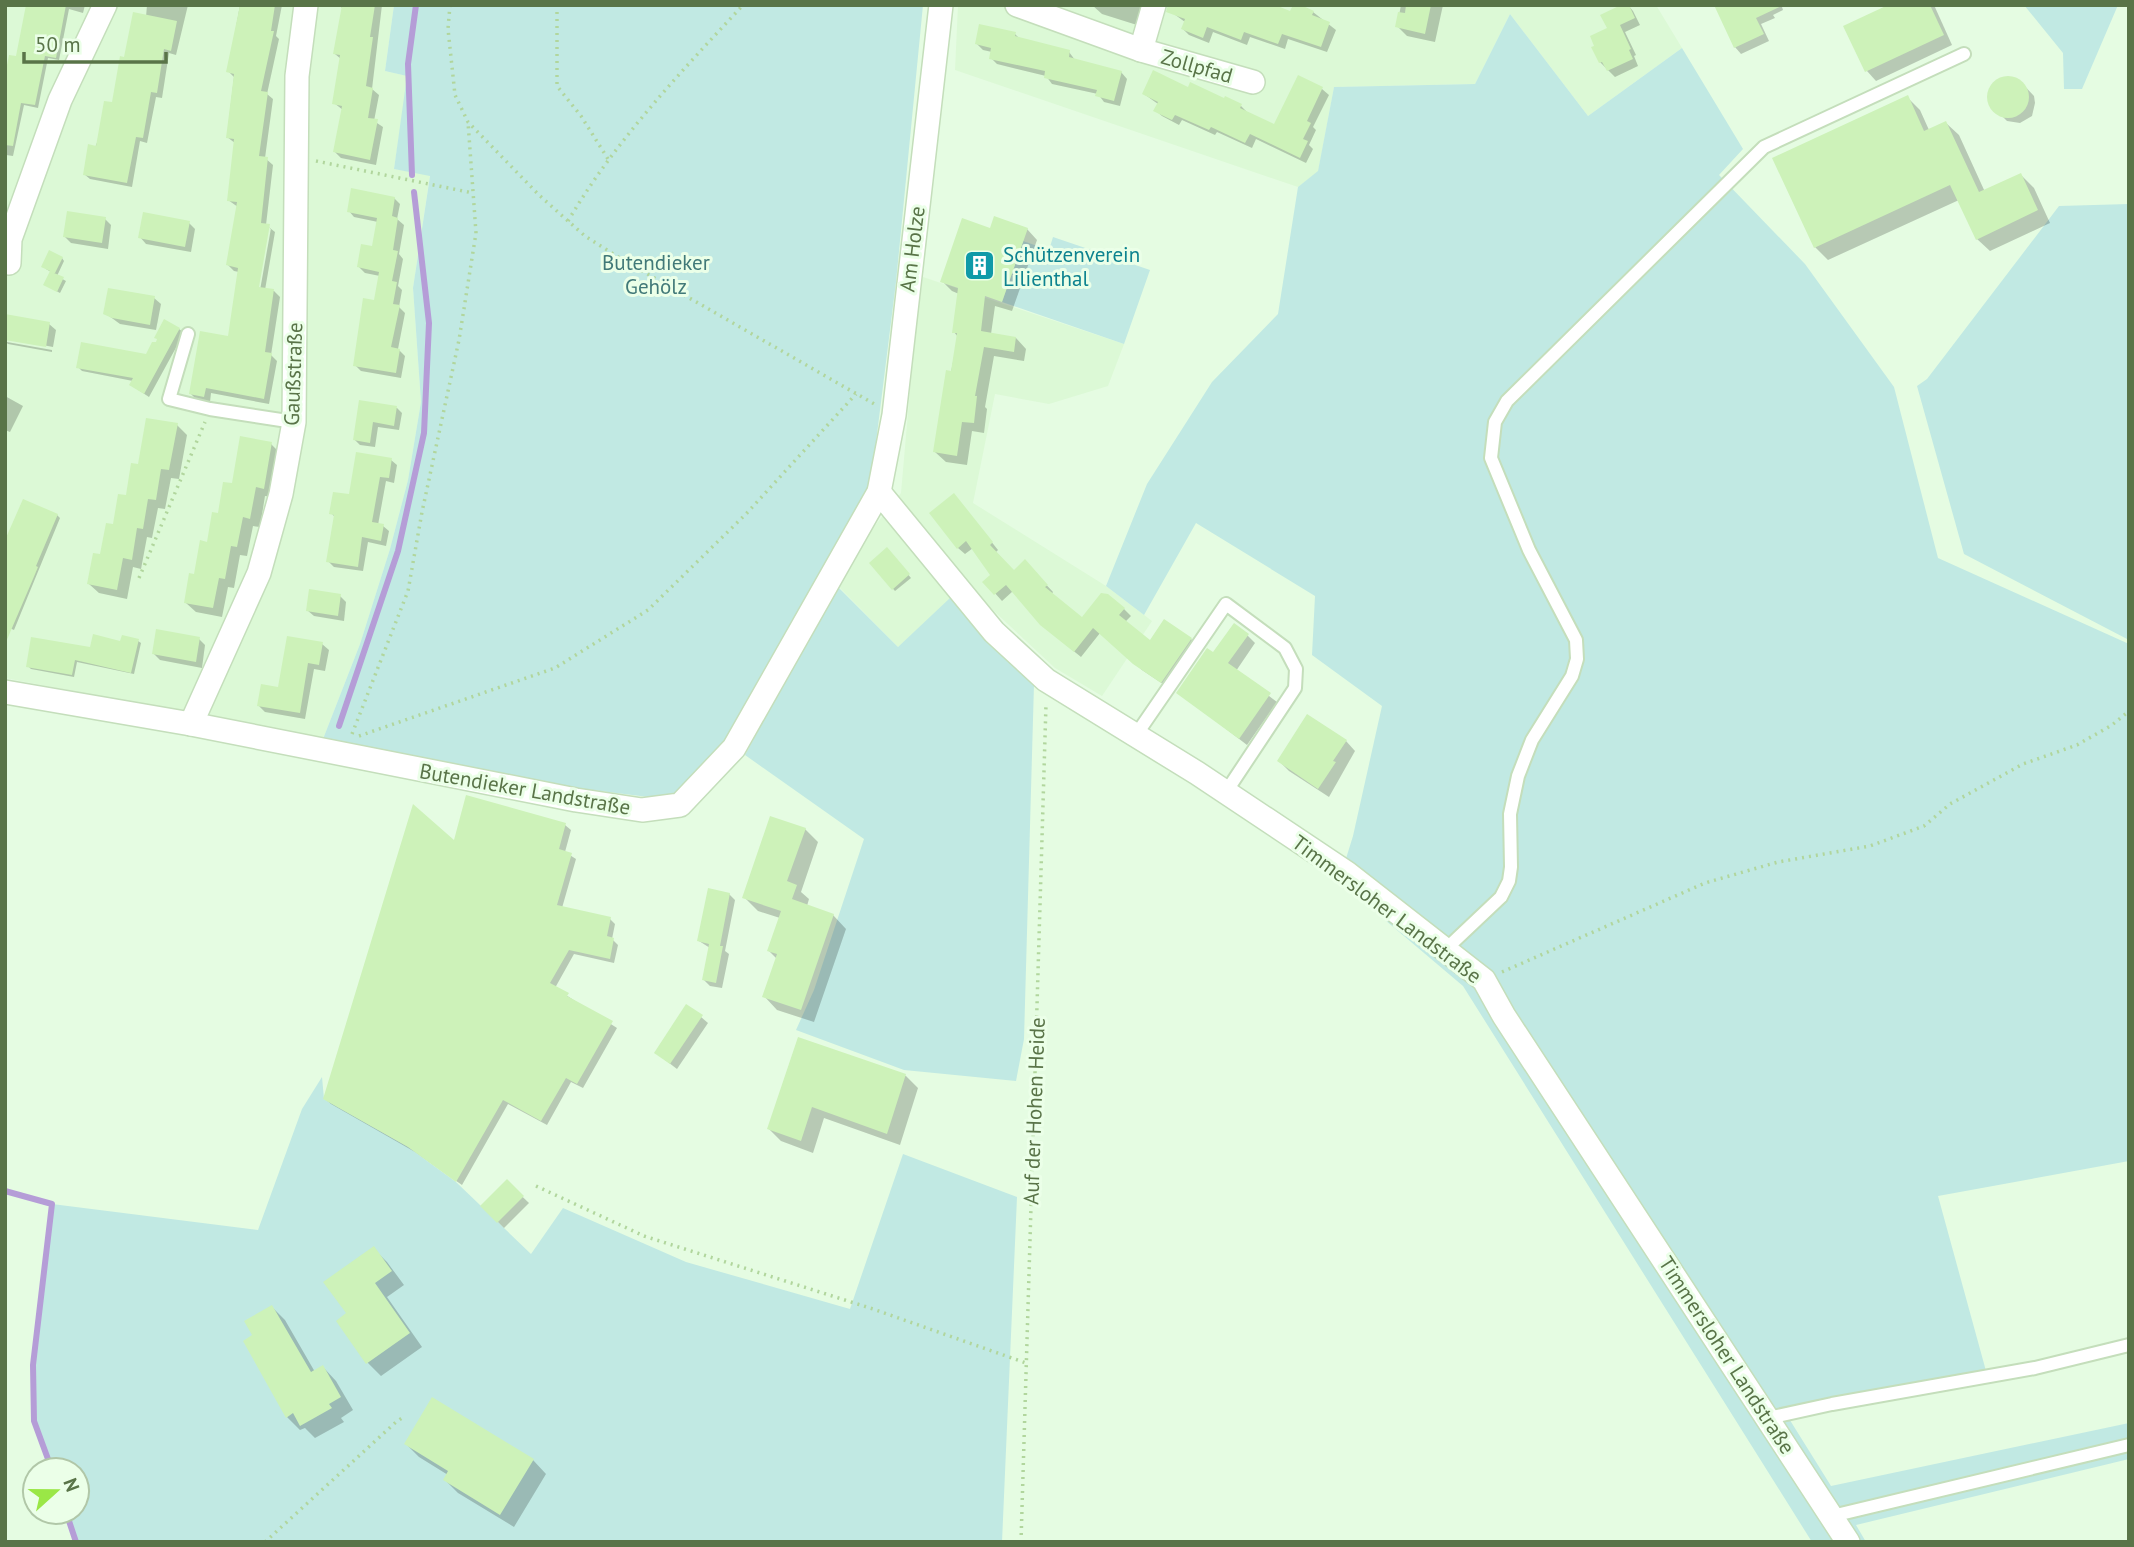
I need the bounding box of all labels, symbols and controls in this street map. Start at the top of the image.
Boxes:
scale bar [24,21,166,65]
text: 50 m [35,31,81,58]
street label: Zollpfad [1158,43,1236,89]
street label: Am Holze [893,205,931,293]
place label: Schützenverein Lilienthal [1003,241,1140,292]
park label: Butendieker Gehölz [602,249,710,300]
building icon: Schützenverein Lilienthal [963,249,997,283]
street label: Gaußstraße [278,322,308,426]
street label: Butendieker Landstraße [417,757,633,821]
street label: Timmersloher Landstraße [1287,829,1487,989]
street label: Auf der Hohen Heide [1017,1017,1051,1205]
street label: Timmersloher Landstraße [1653,1251,1801,1459]
north arrow [21,1456,91,1526]
text: N [58,1475,85,1495]

